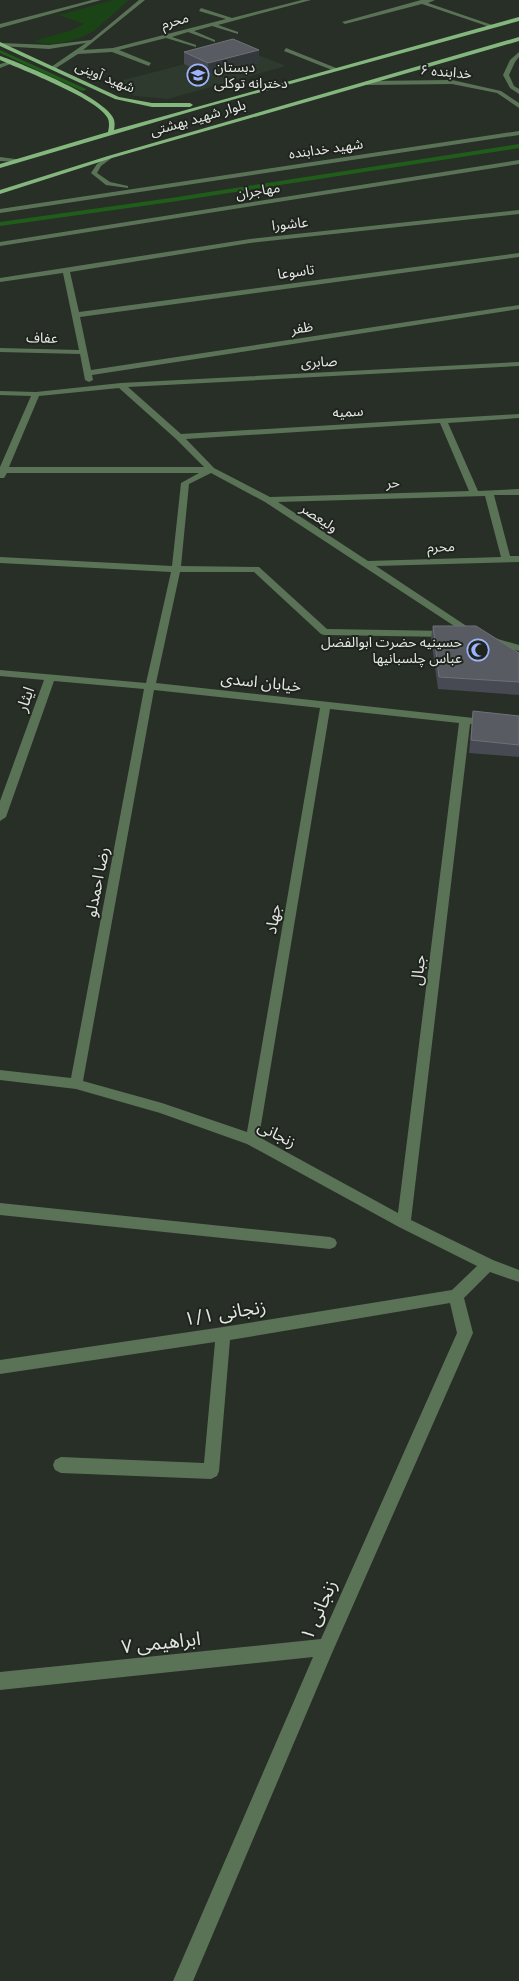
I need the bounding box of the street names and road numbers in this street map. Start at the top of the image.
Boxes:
street label: محرم [159,9,191,35]
street label: شهید آوینی [73,57,137,97]
street label: خدابنده ۶ [419,61,473,83]
street label: بلوار شهید بهشتی [148,96,248,140]
street label: شهید خدابنده [288,135,364,163]
street label: مهاجران [235,179,281,203]
street label: عاشورا [271,214,309,234]
street label: تاسوعا [277,261,315,283]
street label: ظفر [289,318,314,338]
street label: عفاف [26,329,58,347]
street label: صابری [300,353,338,371]
street label: سمیه [332,402,364,422]
street label: حر [385,474,400,492]
street label: ولیعصر [296,499,341,536]
street label: محرم [427,538,455,558]
street label: خیابان اسدی [220,668,302,696]
street label: ایثار [11,684,38,715]
street label: رضا احمدلو [81,845,113,919]
street label: جهاد [261,903,285,935]
street label: جبال [407,954,430,987]
street label: زنجانی [255,1116,299,1152]
street label: زنجانی ۱/۱ [182,1296,268,1330]
street label: زنجانی ۱ [296,1576,342,1644]
street label: ابراهیمی ۷ [120,1628,202,1658]

